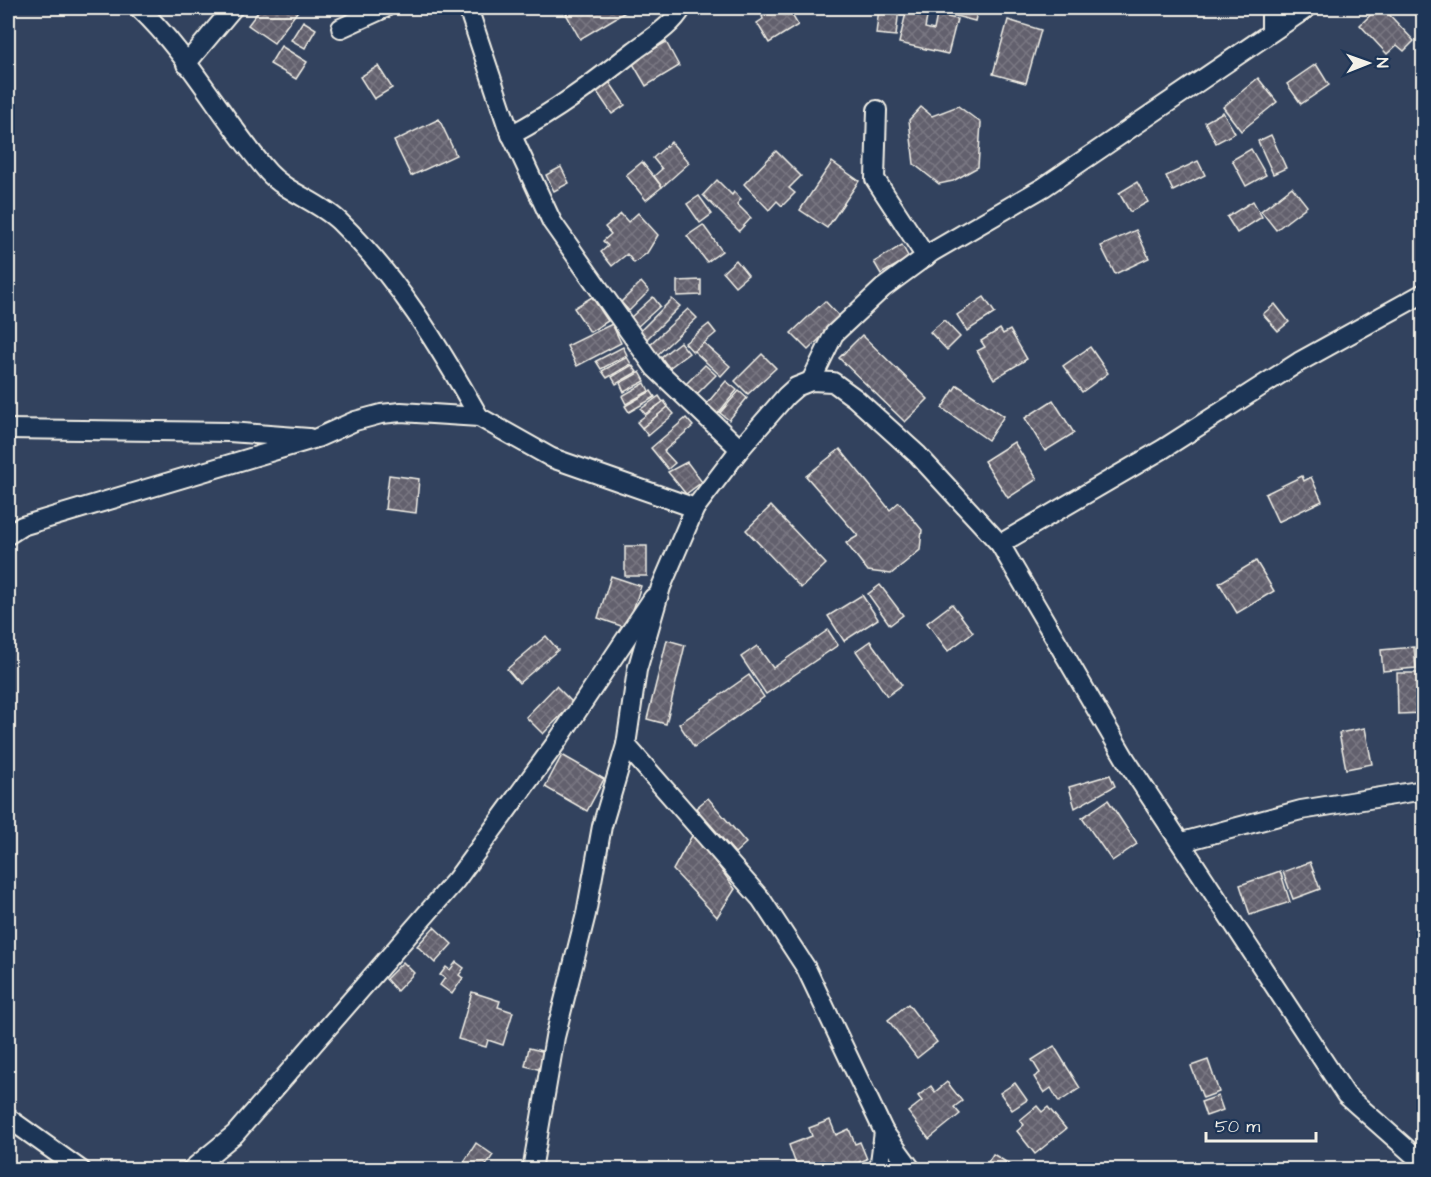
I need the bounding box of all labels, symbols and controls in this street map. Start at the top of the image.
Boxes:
north arrow [1338,33,1398,93]
text: N [1371,58,1393,68]
scale bar [1206,1105,1316,1143]
text: 50 m [1215,1114,1260,1139]

